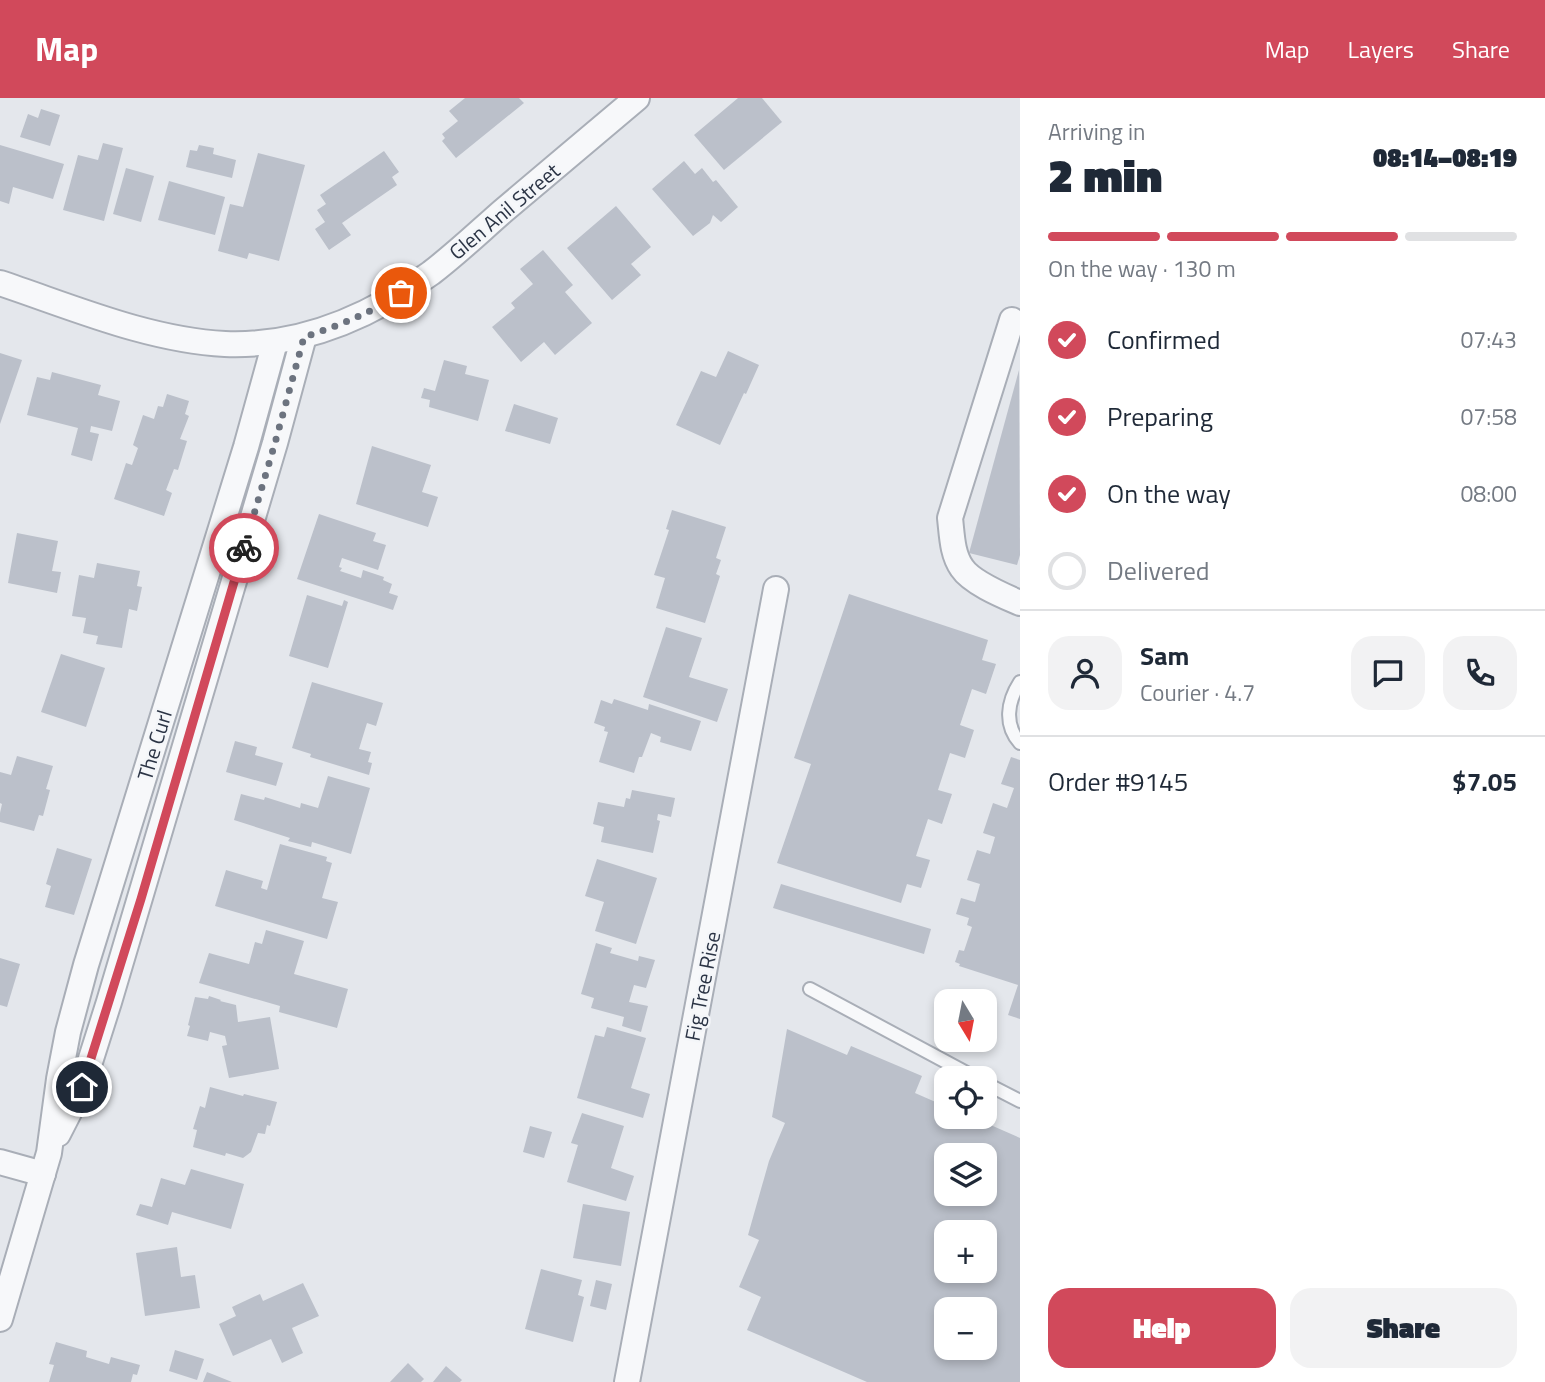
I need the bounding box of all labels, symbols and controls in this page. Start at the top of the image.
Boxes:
text: Map [35,24,98,74]
text: Map [1265,31,1310,67]
text: Layers [1348,31,1414,67]
text: Share [1452,31,1510,67]
text: Arriving in [1048,114,1145,149]
text: 08:14–08:19 [1373,138,1517,177]
text: 2 min [1048,140,1162,210]
street label: Glen Anil Street [442,155,567,267]
text: On the way · 130 m [1048,251,1236,286]
pin [371,263,431,323]
icon: bag [382,274,420,312]
text: Confirmed [1107,320,1221,359]
icon: check [1048,321,1086,359]
text: 07:43 [1460,322,1517,357]
text: Preparing [1107,397,1213,436]
icon: check [1048,398,1086,436]
text: 07:58 [1460,399,1517,434]
text: On the way [1107,474,1231,513]
icon: check [1048,475,1086,513]
text: 08:00 [1460,476,1517,511]
courier [209,513,279,583]
icon: bike [225,529,263,567]
text: Delivered [1107,551,1210,590]
button: person [1048,636,1122,710]
text: Sam [1140,636,1189,675]
button: chat [1351,636,1425,710]
button: phone [1443,636,1517,710]
text: Courier · 4.7 [1140,675,1255,710]
street label: The Curl [128,706,180,784]
text: Order #9145 [1048,762,1188,801]
text: $7.05 [1452,762,1517,801]
street label: Fig Tree Rise [676,928,728,1044]
north arrow [934,989,998,1052]
map controls [934,989,997,1360]
pin [52,1057,112,1117]
button: locate [934,1066,997,1129]
icon: home [63,1068,101,1106]
button: layers [934,1143,997,1206]
button: + [934,1220,997,1283]
button: Help [1048,1288,1276,1368]
button: Share [1290,1288,1517,1368]
button: − [934,1297,997,1360]

